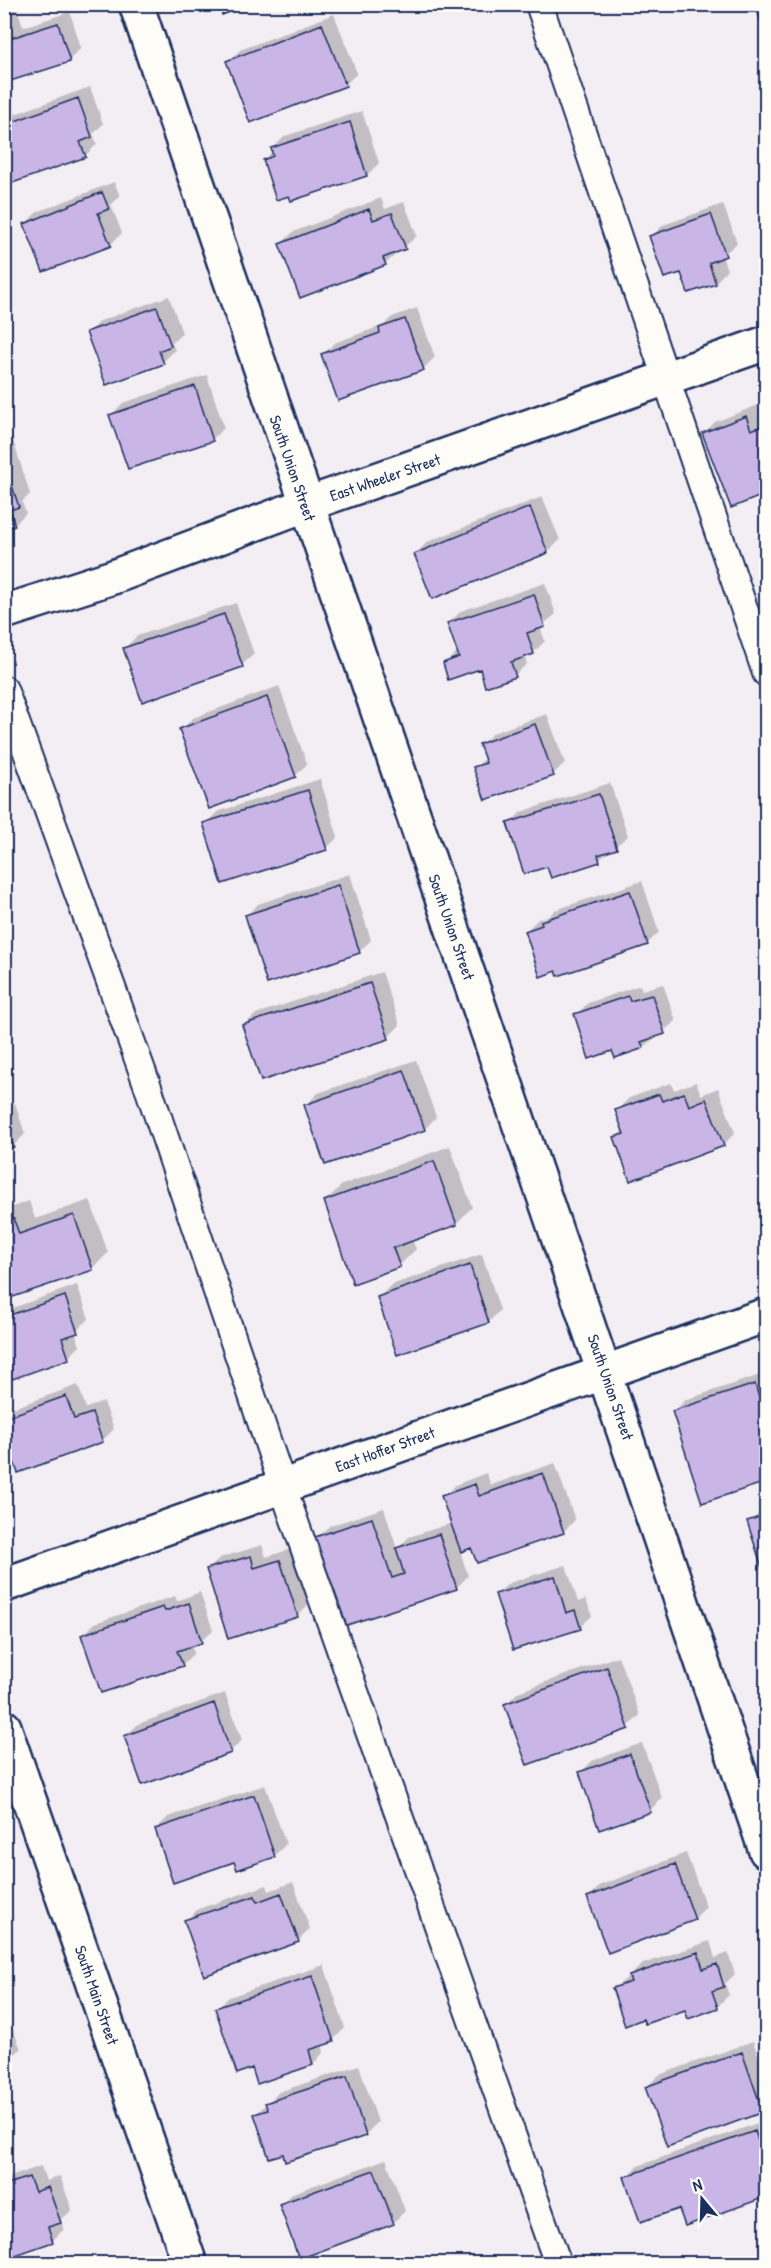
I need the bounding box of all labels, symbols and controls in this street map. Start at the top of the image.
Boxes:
street label: South Union Street [265,412,322,524]
street label: East Wheeler Street [327,448,444,506]
street label: South Union Street [424,871,481,983]
street label: South Union Street [583,1331,640,1443]
street label: East Hoffer Street [332,1421,438,1477]
street label: South Main Street [70,1942,124,2048]
north arrow [672,2169,732,2229]
text: N [690,2173,705,2197]

